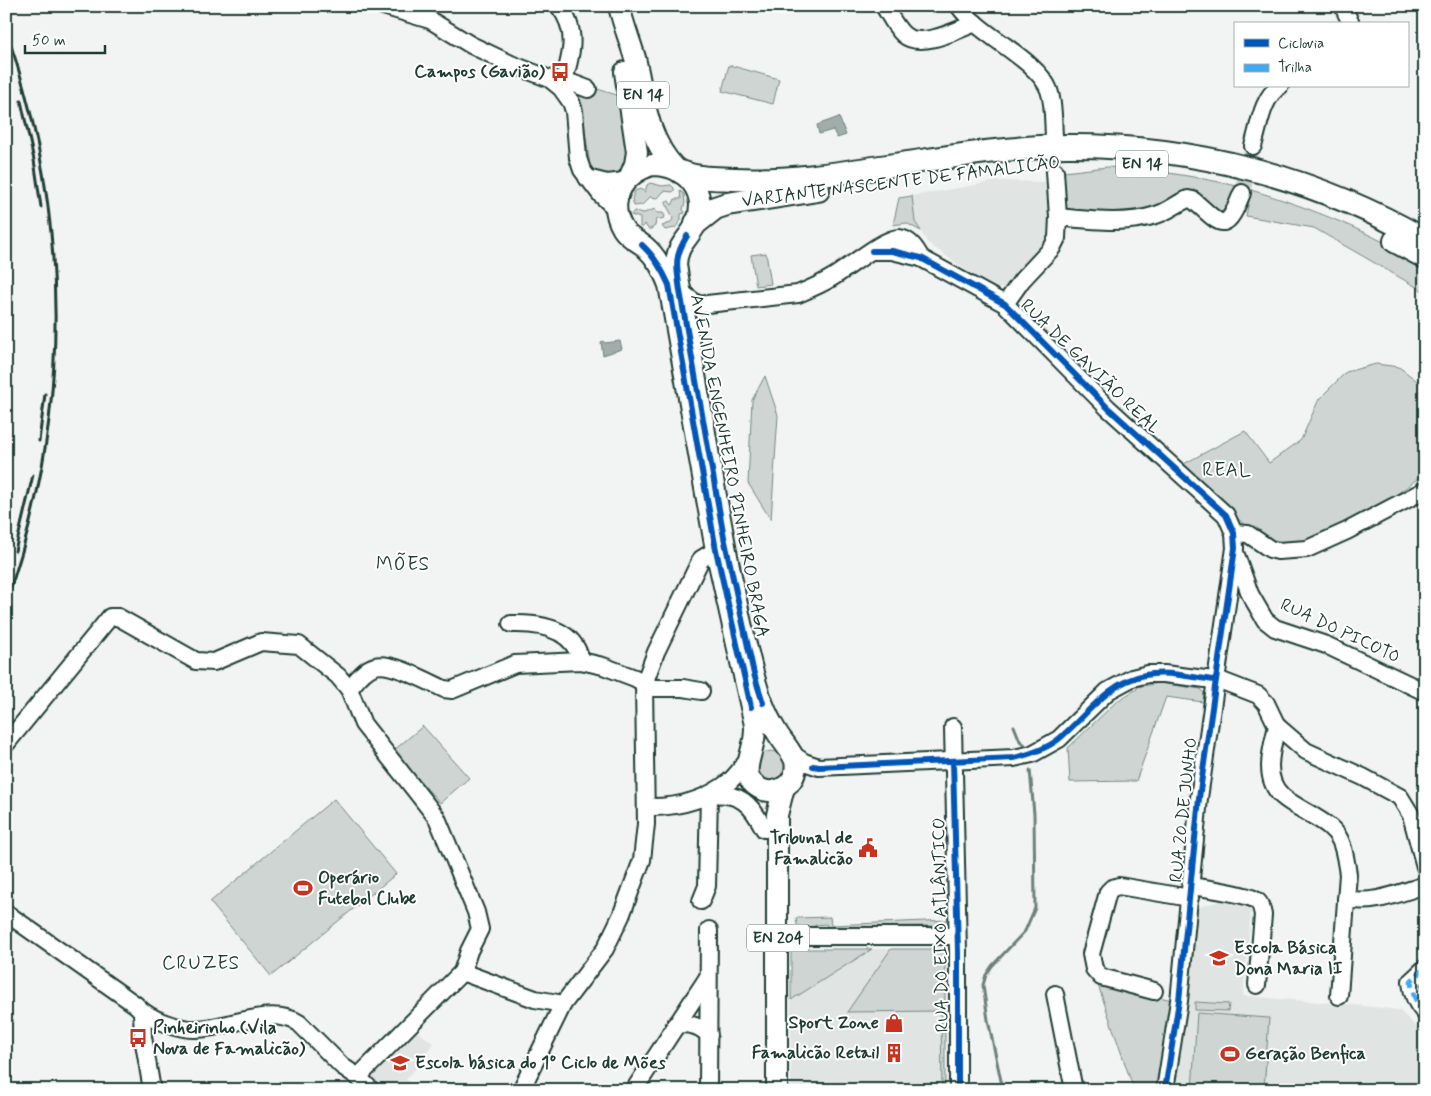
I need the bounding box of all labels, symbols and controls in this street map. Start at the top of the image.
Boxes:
scale bar [25,22,105,54]
legend [1234,22,1408,88]
text: 50 m [32,31,66,51]
text: Ciclovia [1278,34,1324,54]
text: Trilha [1278,58,1312,78]
place label: Campos (Gavião) [414,60,546,84]
bus stop icon: Campos (Gavião) [549,61,571,83]
road number: EN 14 [617,82,669,108]
road number: EN 14 [1116,150,1168,178]
street label: VARIANTE NASCENTE DE FAMALICÃO [740,151,1062,213]
street label: AVENIDA ENGENHEIRO PINHEIRO BRAGA [684,292,774,640]
street label: RUA DE GAVIÃO REAL [1015,294,1165,440]
district label: REAL [1202,458,1252,483]
district label: MÕES [376,552,430,577]
street label: RUA DO PICOTO [1276,593,1404,669]
street label: RUA 20 DE JUNHO [1164,736,1204,884]
street label: RUA DO EIXO ATLÂNTICO [927,817,955,1033]
place label: Tribunal de Famalicão [770,826,853,871]
public building icon: Tribunal de Famalicão [857,837,879,859]
place label: Operário Futebol Clube [318,866,417,911]
sports icon: Operário Futebol Clube [292,877,314,899]
road number: EN 204 [747,924,809,951]
place label: Escola Básica Dona Maria II [1234,936,1343,981]
school or university icon: Escola Básica Dona Maria II [1208,947,1230,969]
district label: CRUZES [162,951,240,976]
place label: Sport Zone [788,1011,879,1035]
shop icon: Sport Zone [883,1012,905,1034]
place label: Pinheirinho (Vila Nova de Famalicão) [153,1016,306,1061]
bus stop icon: Pinheirinho (Vila Nova de Famalicão) [127,1027,149,1049]
place label: Famalicão Retail [752,1041,879,1065]
building icon: Famalicão Retail [883,1042,905,1064]
place label: Geração Benfica [1245,1042,1366,1066]
sports icon: Geração Benfica [1219,1043,1241,1065]
place label: Escola básica do 1º Ciclo de Mões [415,1051,666,1075]
school or university icon: Escola básica do 1º Ciclo de Mões [389,1052,411,1074]

